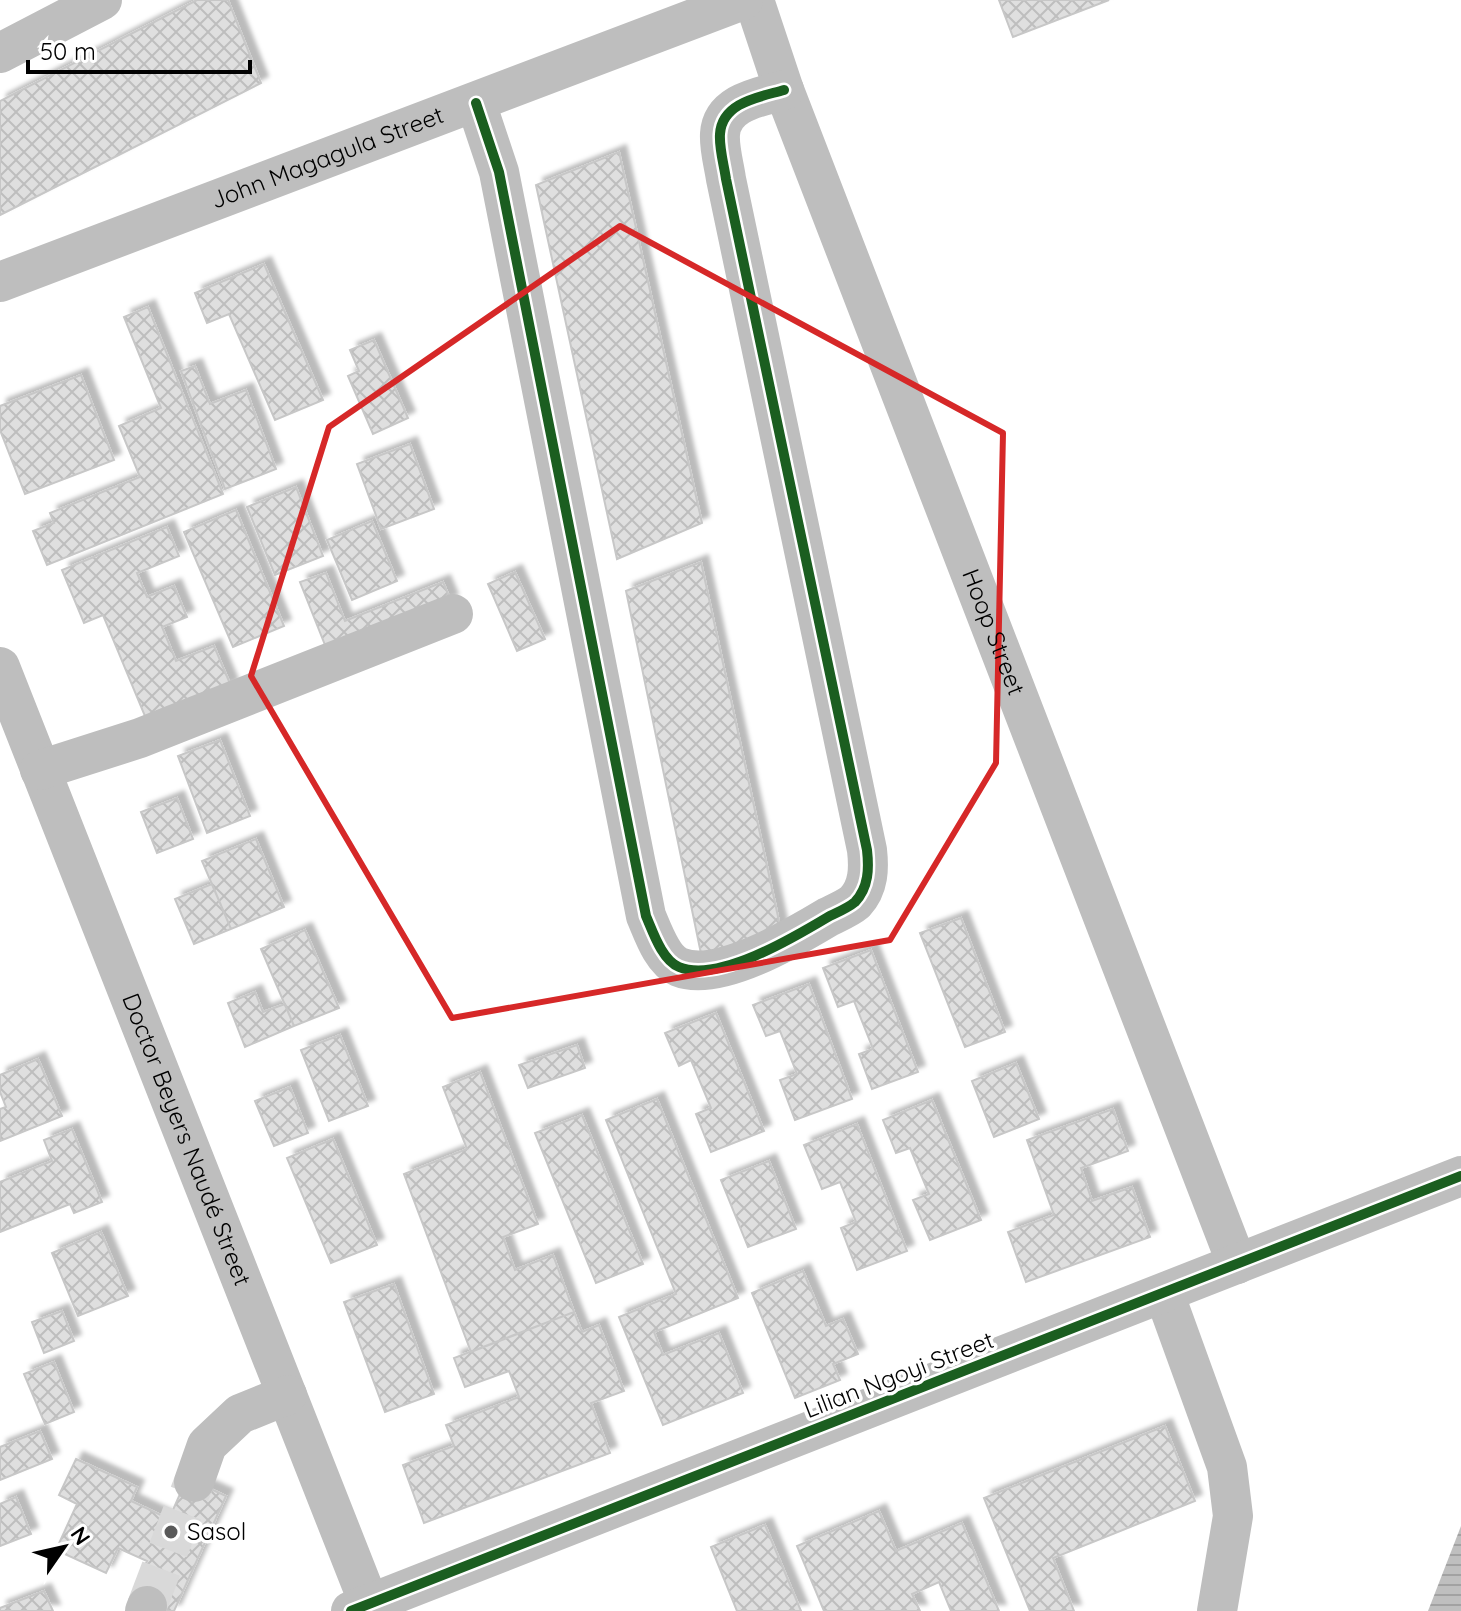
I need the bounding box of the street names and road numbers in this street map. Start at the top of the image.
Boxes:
street label: John Magagula Street [206,99,448,215]
street label: Hoop Street [956,564,1032,699]
street label: Doctor Beyers Naudé Street [116,989,258,1290]
street label: Lilian Ngoyi Street [799,1324,998,1424]

